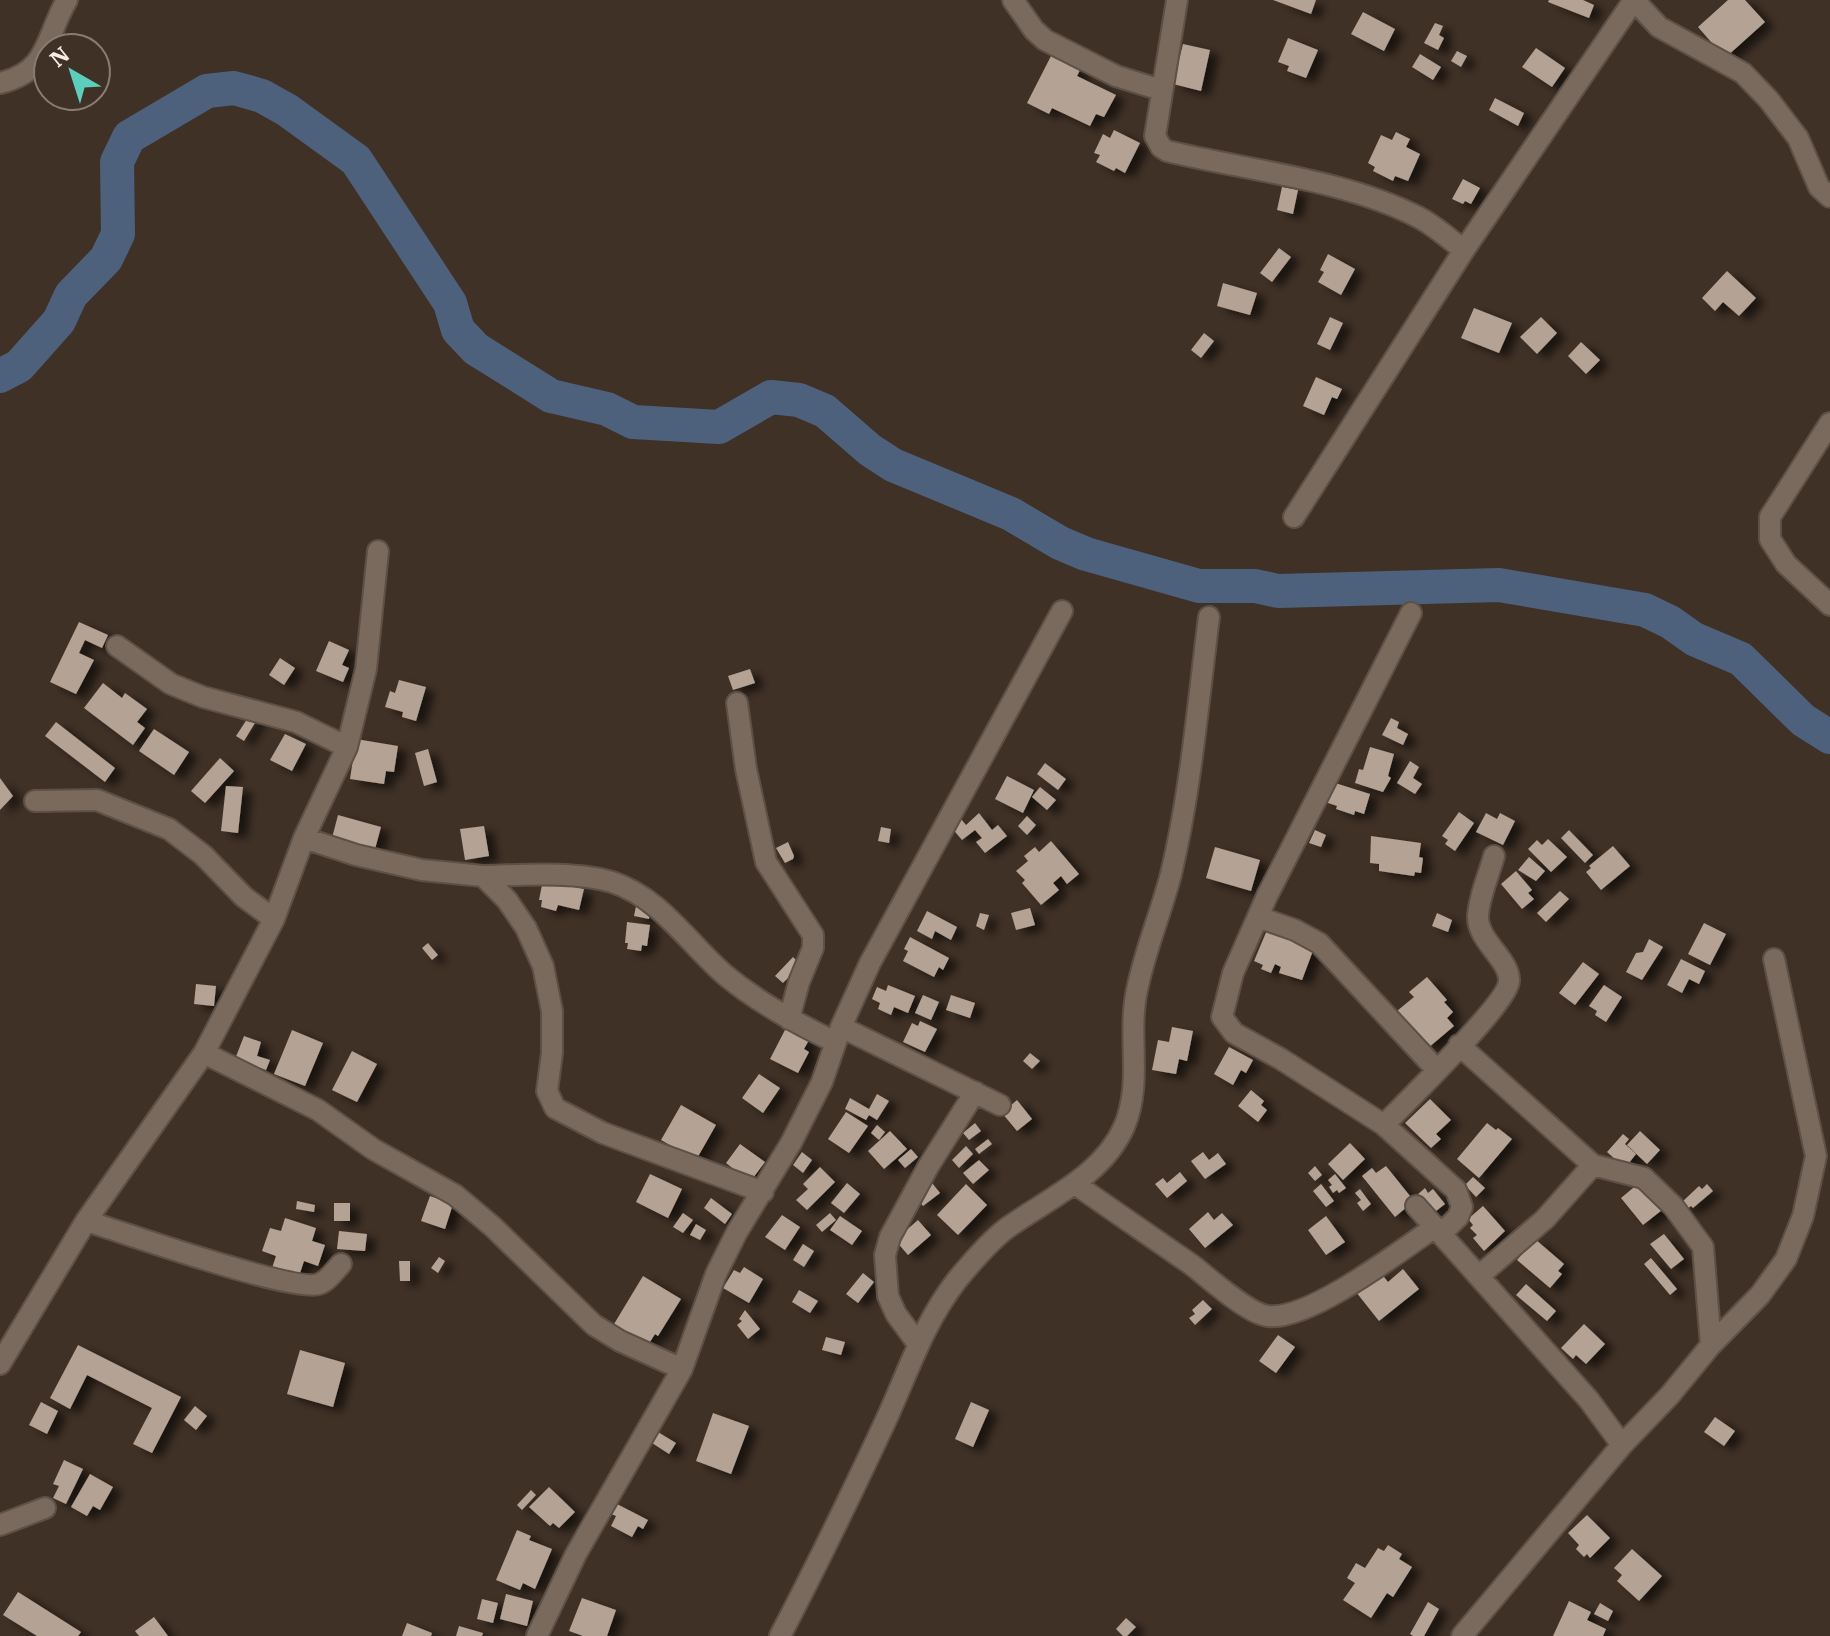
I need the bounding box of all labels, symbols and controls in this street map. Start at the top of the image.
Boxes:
north arrow [32,32,112,112]
text: N [43,39,75,73]

